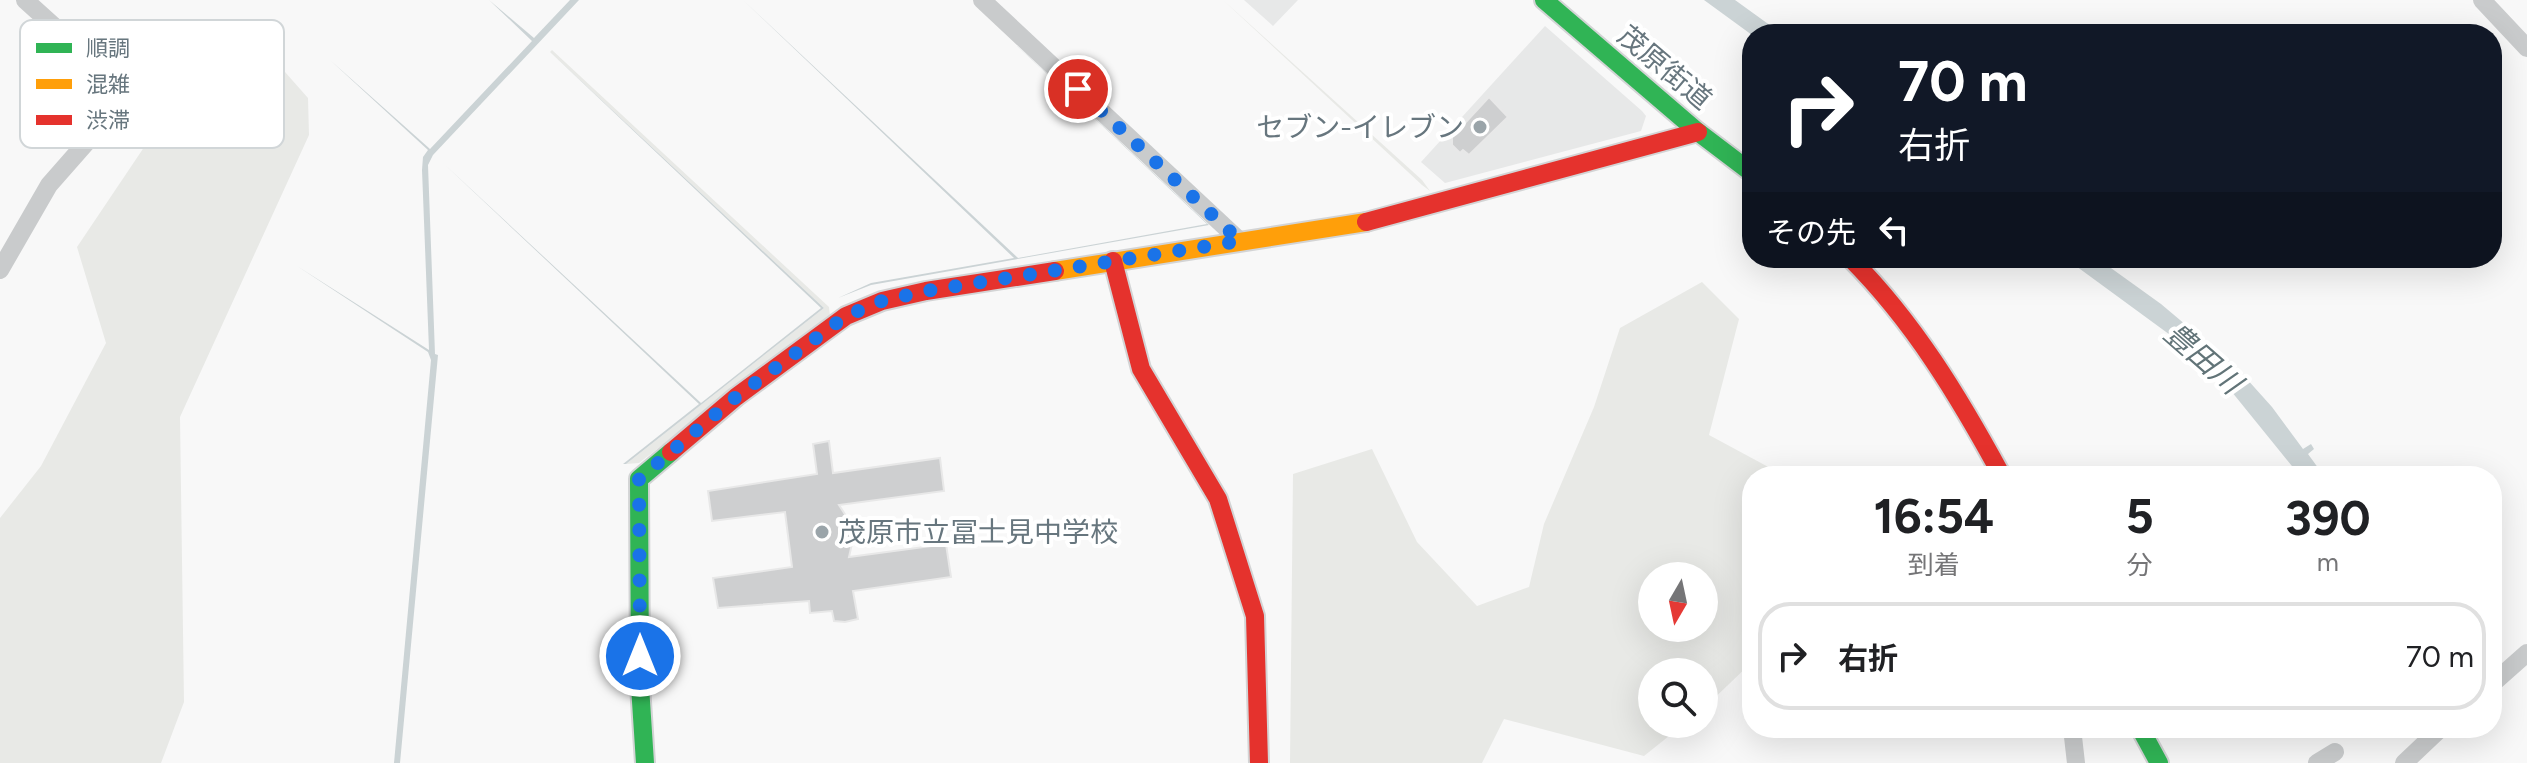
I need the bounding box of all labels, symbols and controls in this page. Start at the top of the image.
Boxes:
street label: 茂原街道 [1611,18,1719,116]
legend [20,20,284,148]
text: 順調 [86,35,130,62]
text: 70 m [1898,48,2028,115]
pin [1044,55,1112,123]
icon: right [1766,56,1870,160]
icon: arrive [1056,67,1100,111]
text: 混雑 [86,71,130,98]
text: 渋滞 [86,107,130,134]
place label: セブン-イレブン [1256,110,1464,144]
marker: セブン-イレブン [1471,118,1489,136]
text: 右折 [1898,124,1970,167]
icon: left [1872,208,1916,252]
text: その先 [1766,214,1856,251]
water label: 豊田川 [2157,315,2251,403]
text: 16:54 [1873,487,1994,545]
text: 5 [2126,487,2154,545]
text: 390 [2285,489,2371,547]
place label: 茂原市立冨士見中学校 [838,515,1118,549]
marker: 茂原市立冨士見中学校 [813,523,831,541]
text: m [2317,546,2339,578]
text: 到着 [1908,549,1960,581]
text: 分 [2127,549,2153,581]
north arrow [1638,562,1718,642]
map controls [1638,562,1718,738]
position arrow [598,614,682,698]
icon: right [1770,634,1814,678]
text: 70 m [2406,638,2474,675]
text: 右折 [1838,640,1898,677]
button: search [1638,658,1718,738]

